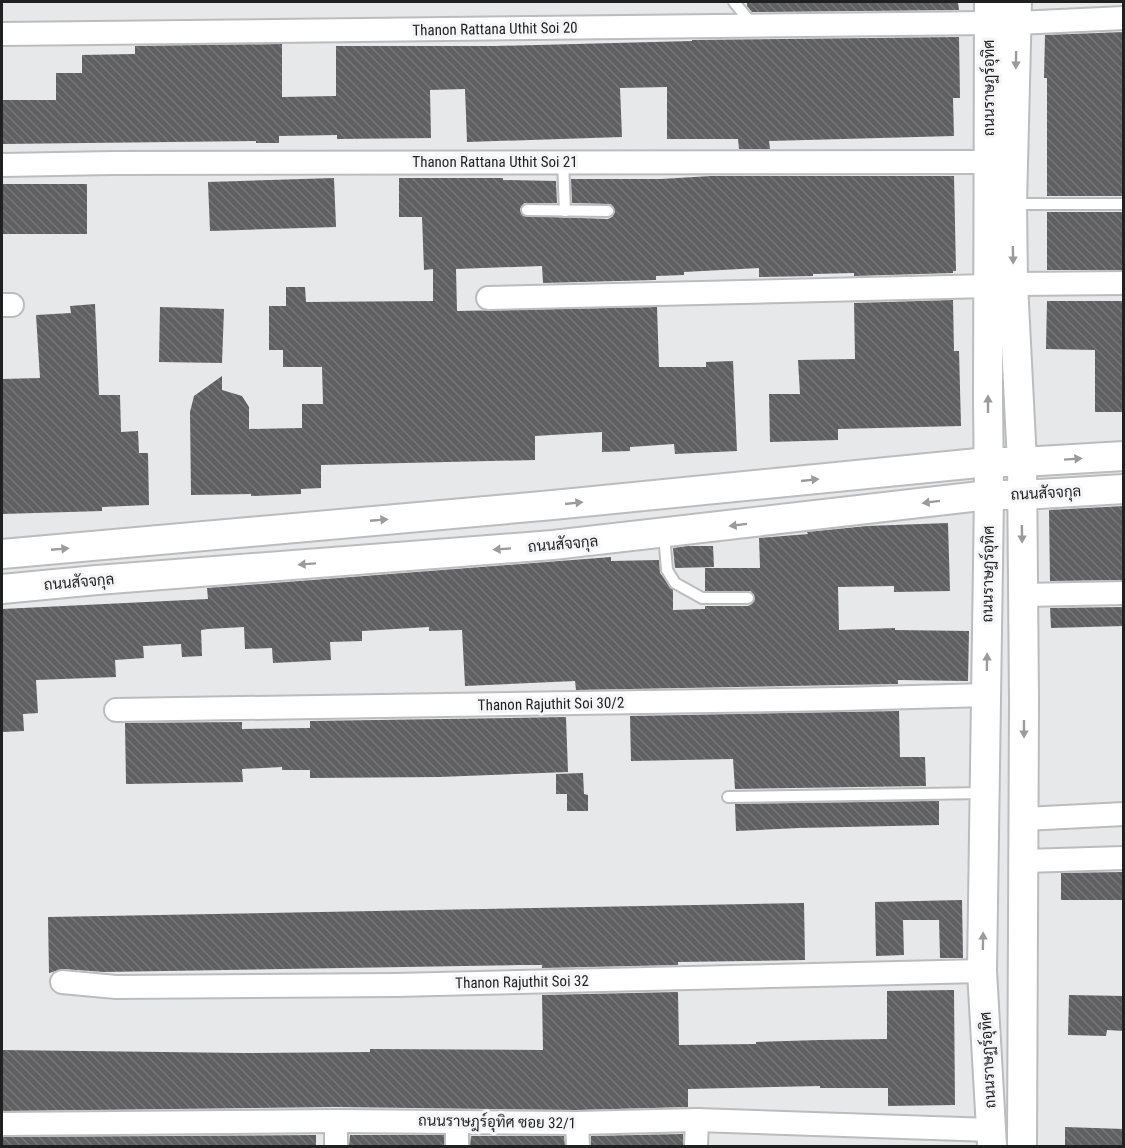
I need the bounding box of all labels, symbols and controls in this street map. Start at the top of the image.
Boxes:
street label: Thanon Rattana Uthit Soi 20 [412,19,578,39]
street label: ถนนราษฏร์อุทิศ [979,40,1000,136]
one-way arrow [1011,50,1021,69]
street label: Thanon Rattana Uthit Soi 21 [412,153,578,171]
one-way arrow [1008,245,1018,264]
one-way arrow [983,394,993,413]
one-way arrow [1063,454,1082,464]
one-way arrow [800,475,819,485]
street label: ถนนสัจจกุล [1010,482,1082,506]
one-way arrow [922,497,941,507]
one-way arrow [564,498,583,508]
one-way arrow [370,515,389,525]
one-way arrow [728,521,747,530]
one-way arrow [1017,524,1027,543]
street label: ถนนราษฏร์อุทิศ [977,526,1000,623]
street label: ถนนสัจจกุล [527,532,599,558]
one-way arrow [50,544,69,554]
one-way arrow [492,544,511,554]
one-way arrow [298,559,317,569]
street label: ถนนสัจจกุล [43,570,115,596]
one-way arrow [982,653,992,672]
street label: Thanon Rajuthit Soi 30/2 [478,694,624,714]
one-way arrow [1019,719,1029,738]
one-way arrow [978,932,988,951]
street label: Thanon Rajuthit Soi 32 [455,972,589,992]
street label: ถนนราษฏร์อุทิศ [975,1011,1002,1109]
street label: ถนนราษฎร์อุทิศ ซอย 32/1 [418,1111,576,1134]

